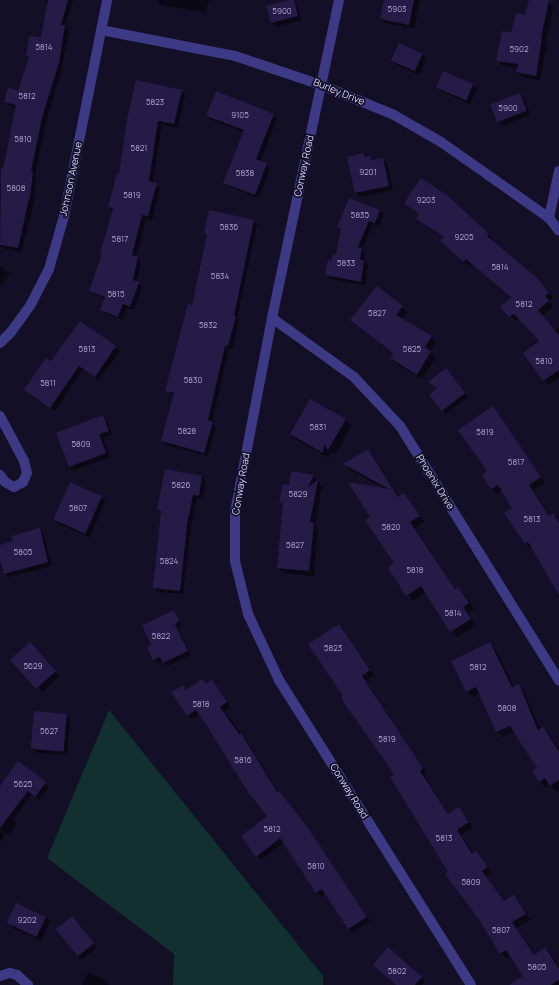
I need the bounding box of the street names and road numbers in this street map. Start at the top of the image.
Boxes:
street label: Burley Drive [312,76,366,108]
street label: Conway Road [292,134,316,198]
street label: Johnson Avenue [57,141,85,217]
street label: Conway Road [230,452,252,516]
street label: Phoenix Drive [413,452,457,512]
street label: Conway Road [327,761,371,821]

